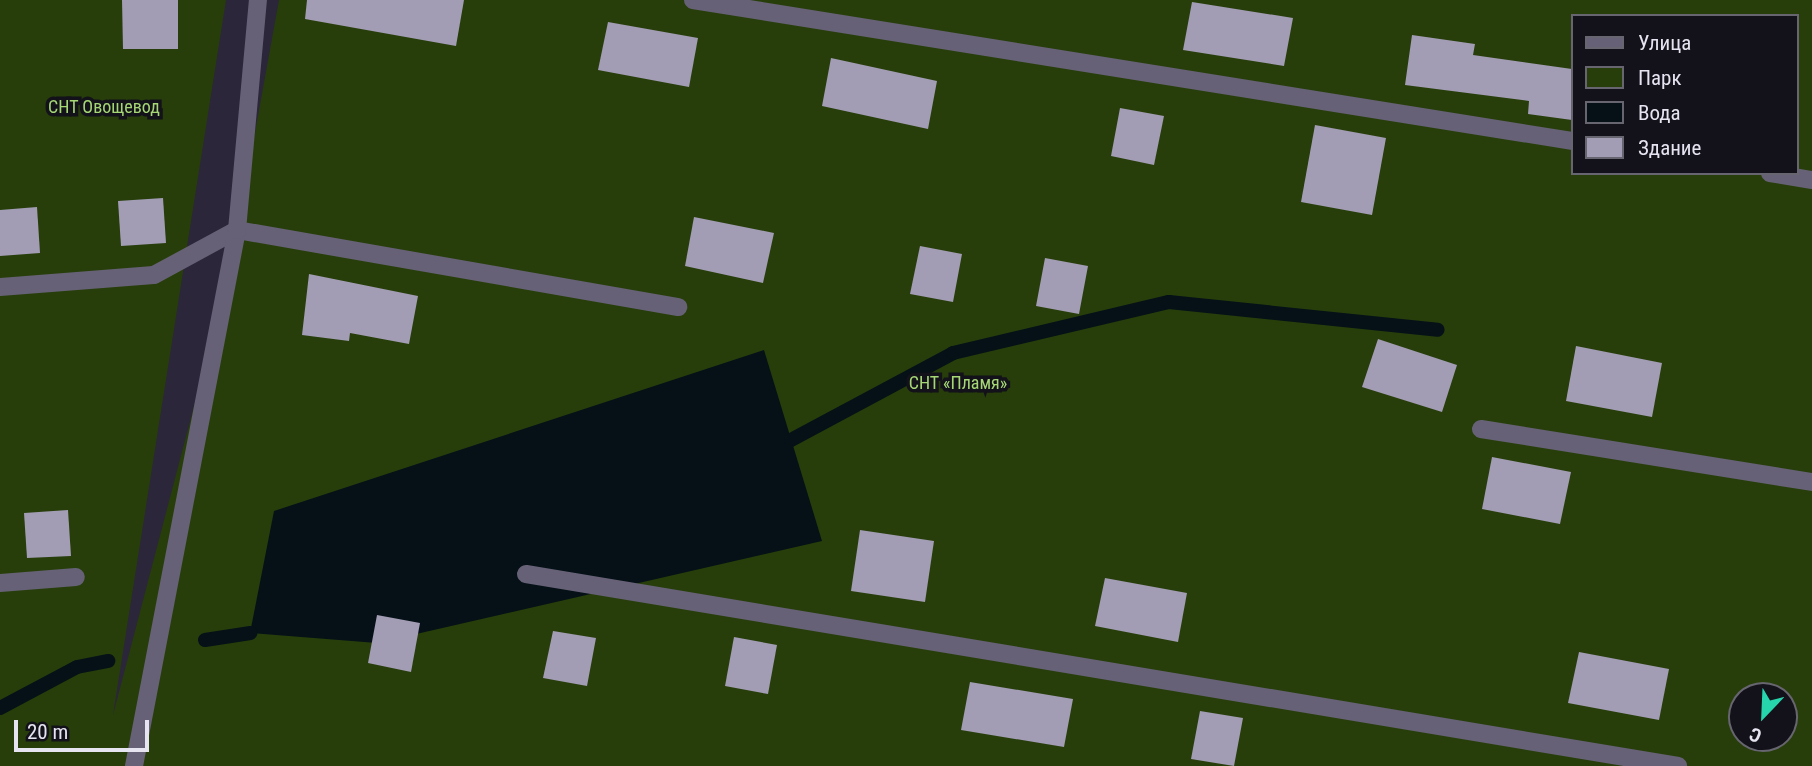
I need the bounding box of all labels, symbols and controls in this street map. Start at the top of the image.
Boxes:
legend [1570,14,1798,175]
text: Улица [1638,31,1691,55]
text: Парк [1638,66,1682,90]
park label: СНТ Овощевод [48,96,160,118]
text: Вода [1638,101,1681,125]
text: Здание [1638,136,1701,160]
park label: СНТ «Пламя» [909,372,1007,394]
north arrow [1728,682,1798,752]
scale bar [18,706,152,750]
text: 20 m [27,720,68,744]
text: С [1746,722,1765,748]

